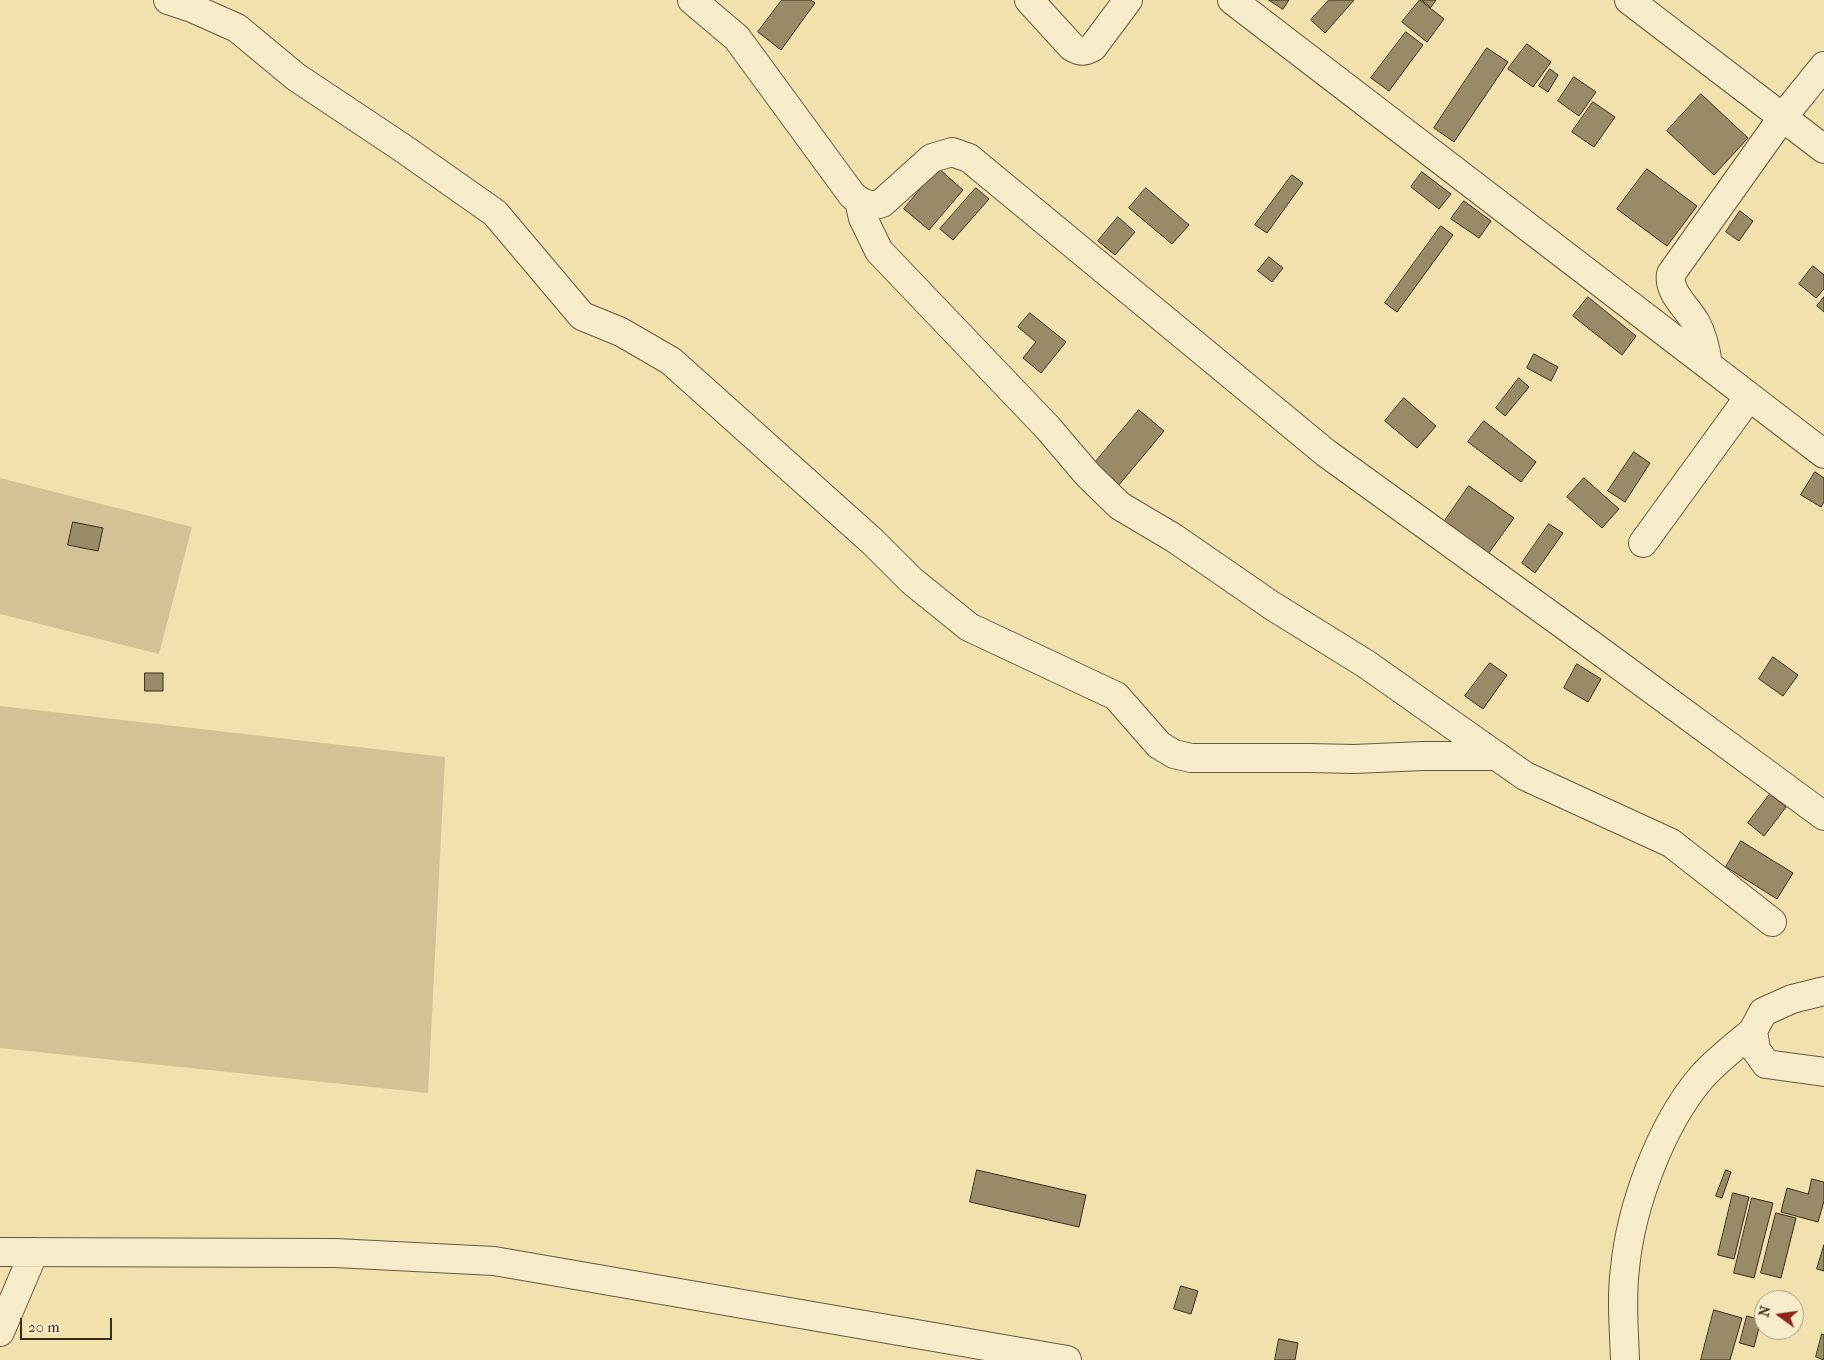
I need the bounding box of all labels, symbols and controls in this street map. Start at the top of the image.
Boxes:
north arrow [1754,1290,1804,1340]
text: N [1755,1304,1774,1319]
scale bar [22,1308,115,1340]
text: 20 m [28,1318,60,1336]

